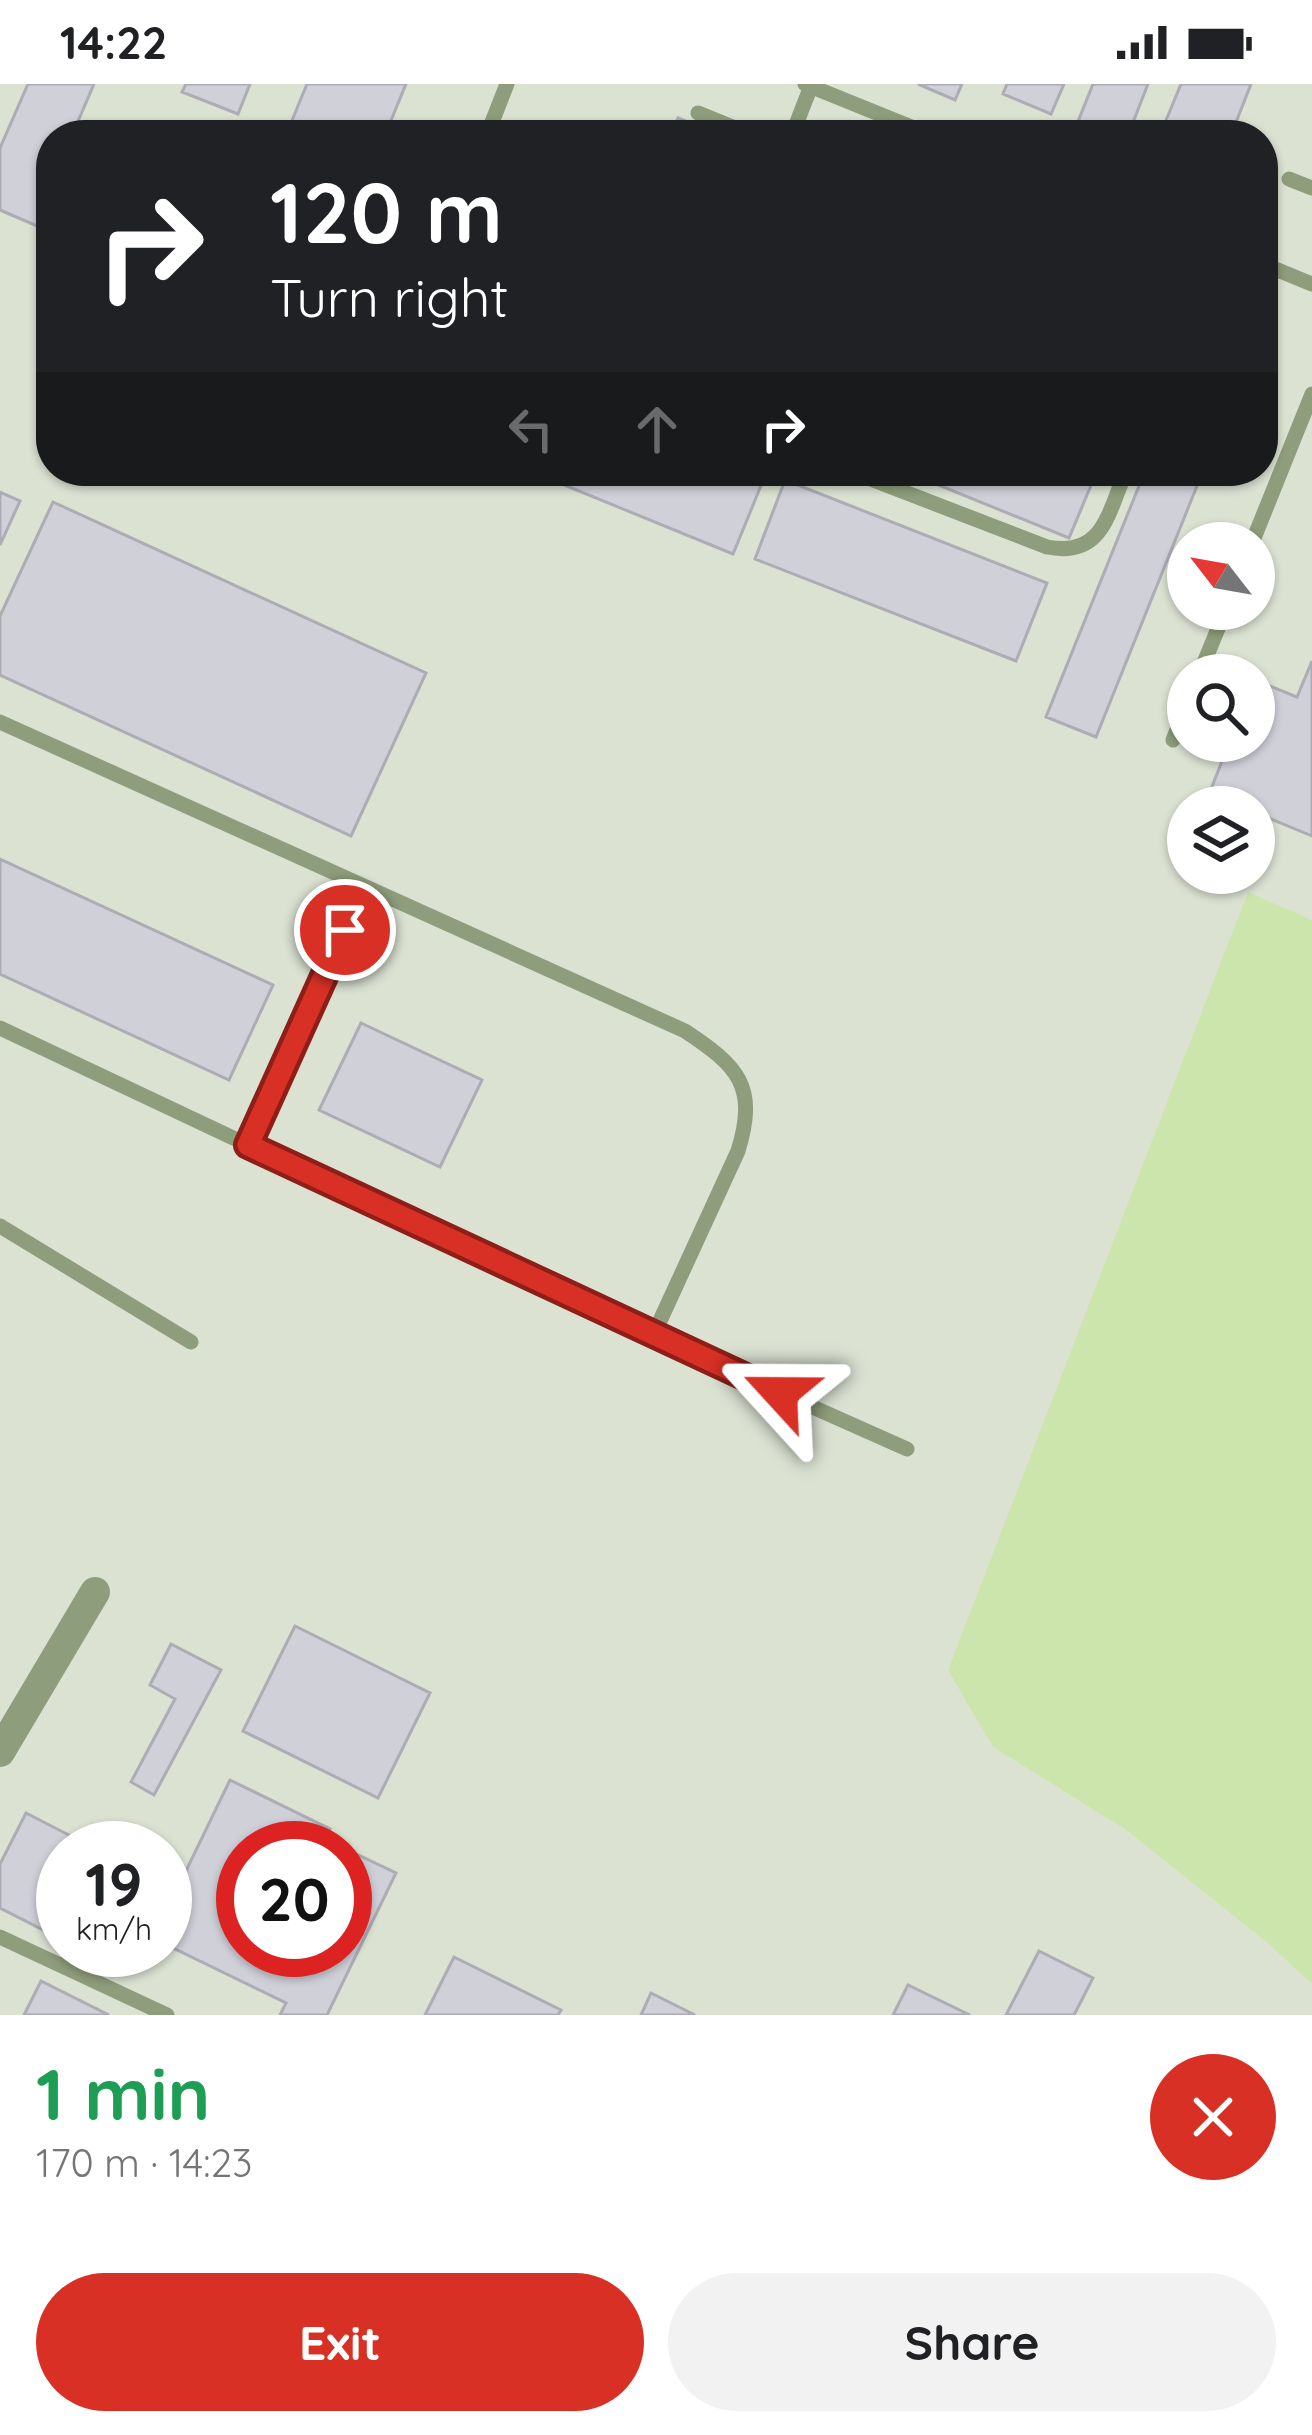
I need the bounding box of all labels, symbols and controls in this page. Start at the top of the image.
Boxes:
text: 14:22 [60,14,167,70]
text: 120 m [270,159,503,264]
icon: right [72,168,228,324]
text: Turn right [270,263,509,331]
icon: left [498,396,564,462]
icon: ahead [624,396,690,462]
icon: right [750,396,816,462]
north arrow [1167,522,1275,630]
map controls [1167,522,1275,894]
button: search [1167,654,1275,762]
button: layers [1167,786,1275,894]
pin [294,879,396,981]
icon: arrive [312,897,378,963]
position arrow [717,1330,843,1456]
speed limit sign: 20 [216,1821,372,1977]
text: 19 [85,1846,143,1921]
text: km/h [76,1910,152,1948]
text: 1 min [36,2048,210,2138]
button: close [1150,2054,1276,2180]
text: 170 m · 14:23 [36,2138,253,2187]
button: Exit [36,2273,644,2411]
button: Share [668,2273,1276,2411]

